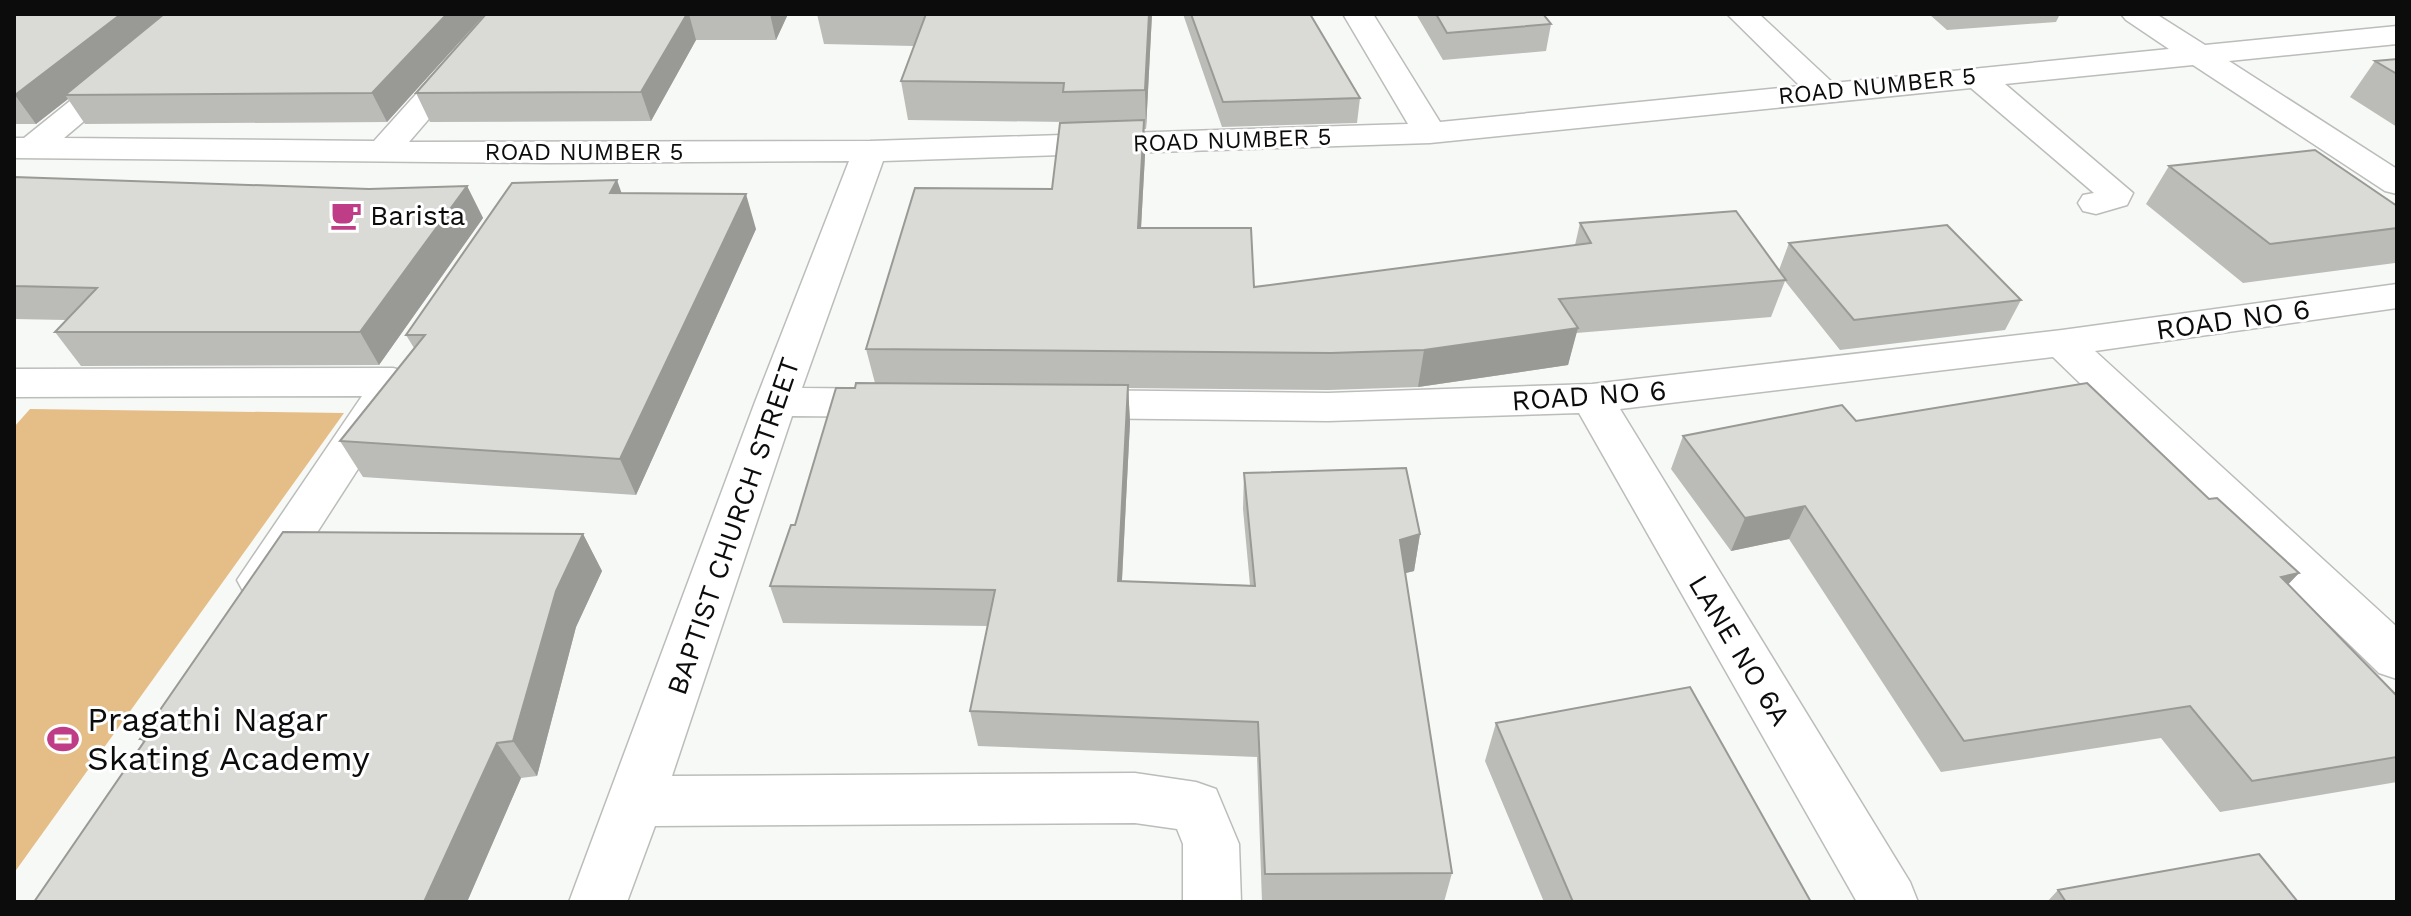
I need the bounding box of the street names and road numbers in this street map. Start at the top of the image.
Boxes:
street label: ROAD NUMBER 5 [1777,62,1977,110]
street label: ROAD NUMBER 5 [1132,123,1332,157]
street label: ROAD NUMBER 5 [485,138,683,166]
street label: ROAD NO 6 [2154,292,2312,347]
street label: BAPTIST CHURCH STREET [660,353,807,699]
street label: ROAD NO 6 [1511,374,1668,417]
street label: LANE NO 6A [1682,569,1797,732]

